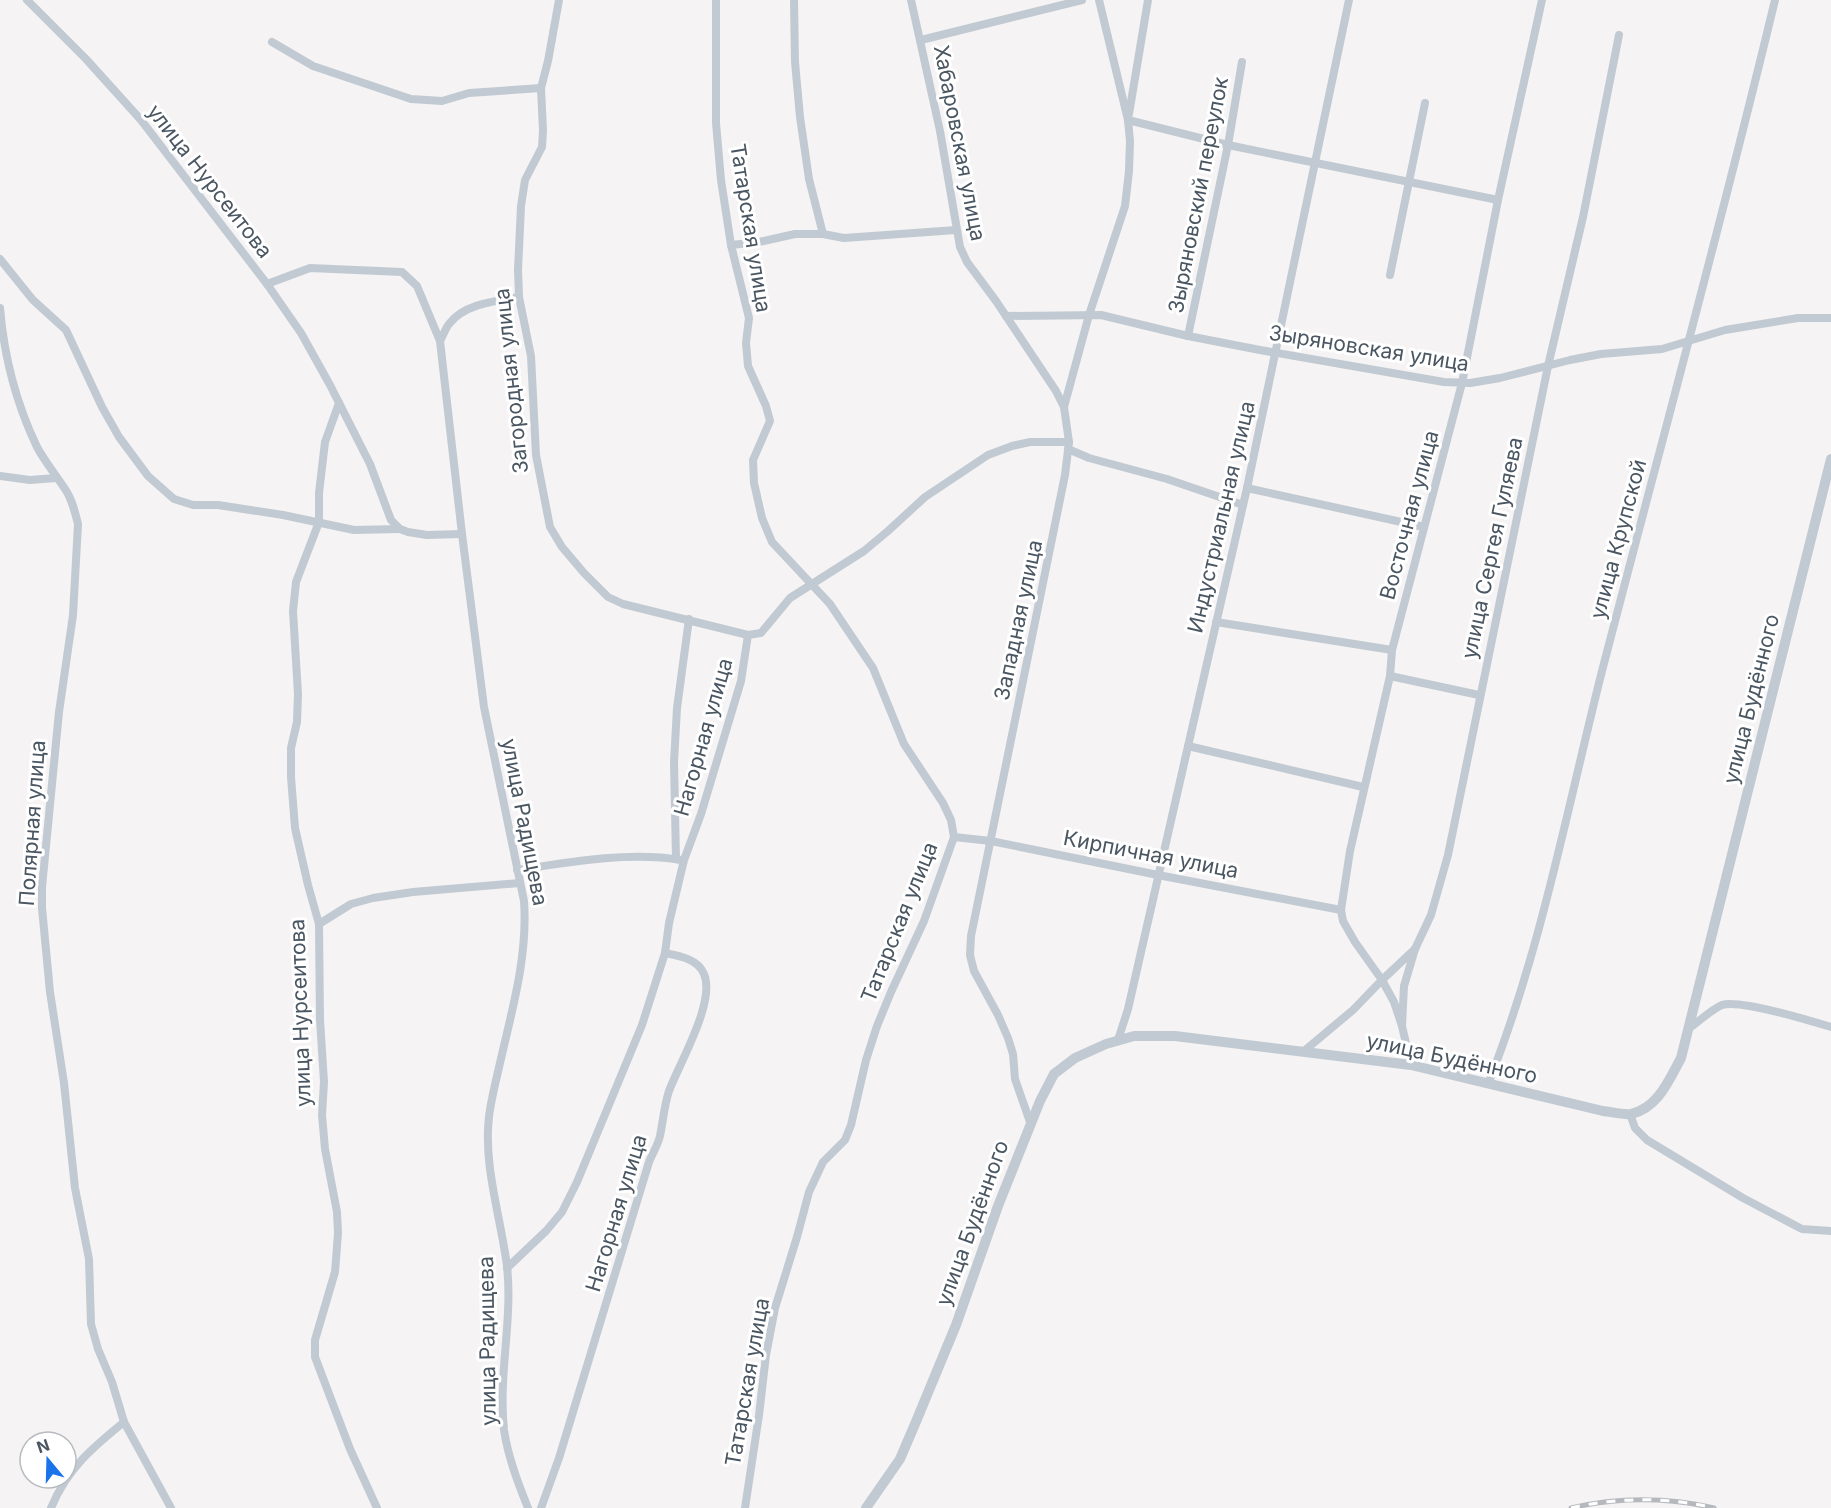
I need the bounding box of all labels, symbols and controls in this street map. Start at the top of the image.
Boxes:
street label: Хабаровская улица [929,43,991,243]
street label: Зыряновский переулок [1163,74,1233,315]
street label: улица Нурсеитова [142,99,278,263]
street label: Татарская улица [725,142,777,314]
street label: Загородная улица [489,287,533,475]
street label: Зыряновская улица [1267,320,1471,376]
street label: Индустриальная улица [1182,399,1260,635]
street label: Восточная улица [1374,428,1444,602]
street label: улица Сергея Гуляева [1456,435,1528,661]
street label: улица Крупской [1585,456,1651,622]
street label: Западная улица [989,537,1047,703]
street label: улица Будённого [1718,611,1784,787]
street label: Нагорная улица [669,655,737,819]
street label: улица Радищева [497,736,553,908]
street label: Полярная улица [14,739,50,907]
street label: Кирпичная улица [1061,825,1241,883]
street label: Татарская улица [855,838,943,1006]
street label: улица Нурсеитова [284,918,316,1108]
street label: улица Будённого [1364,1028,1540,1088]
street label: Нагорная улица [580,1131,652,1295]
street label: улица Будённого [930,1137,1014,1309]
street label: улица Радищева [473,1256,501,1426]
street label: Татарская улица [720,1296,774,1468]
north arrow [18,1430,78,1490]
text: N [34,1434,52,1457]

